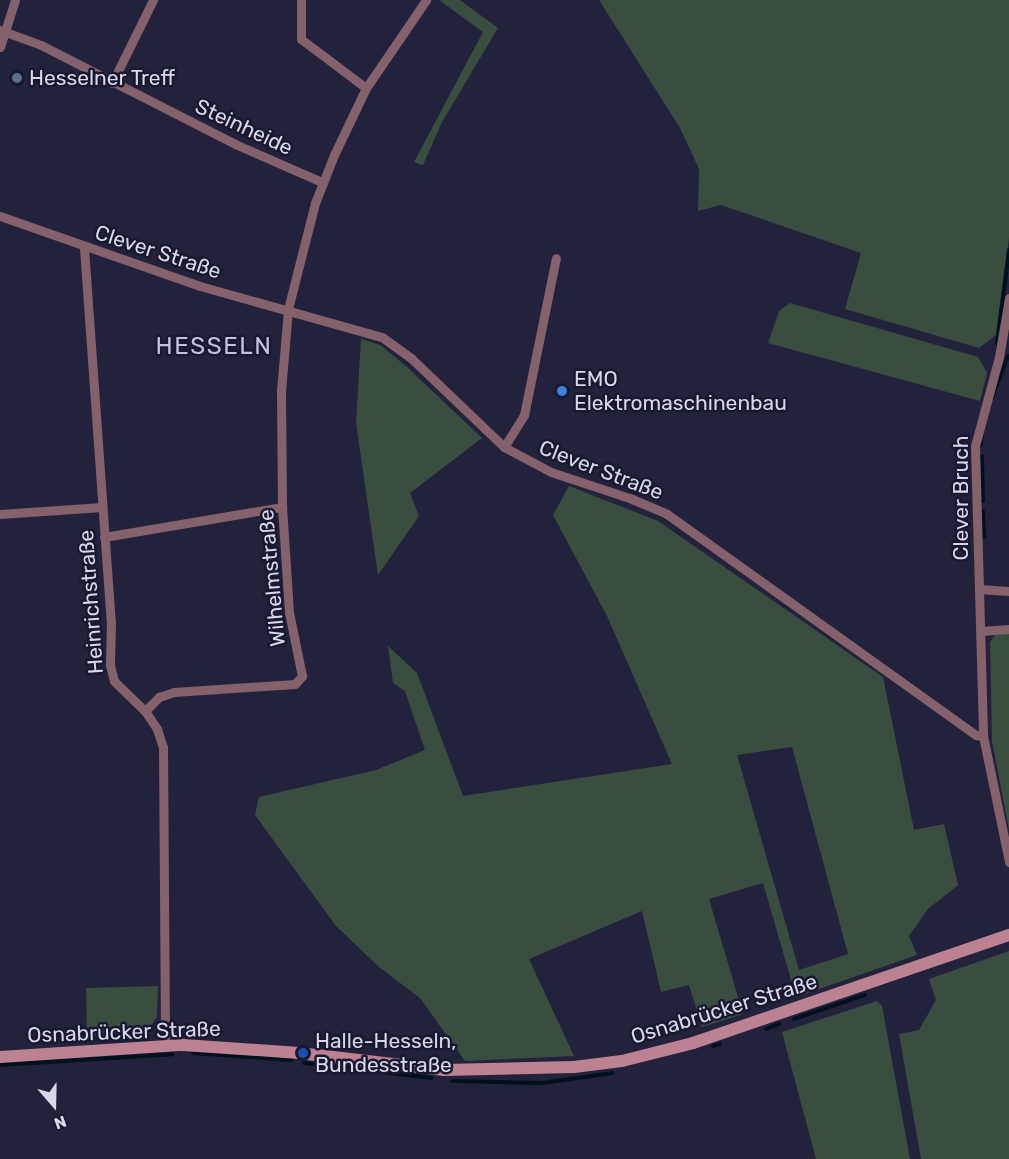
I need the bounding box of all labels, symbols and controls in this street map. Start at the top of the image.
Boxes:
place label: Hesselner Treff [29,65,176,91]
marker: Hesselner Treff [10,71,24,85]
street label: Steinheide [191,93,297,161]
street label: Clever Straße [92,220,224,284]
district label: HESSELN [156,333,272,361]
place label: EMO Elektromaschinenbau [574,366,787,416]
marker: EMO Elektromaschinenbau [555,384,569,398]
street label: Clever Straße [535,435,667,505]
street label: Clever Bruch [948,435,974,561]
street label: Wilhelmstraße [253,508,291,648]
street label: Heinrichstraße [73,529,109,675]
street label: Osnabrücker Straße [628,969,820,1049]
street label: Osnabrücker Straße [27,1016,221,1048]
place label: Halle-Hesseln, Bundesstraße [315,1028,457,1078]
marker: Halle-Hesseln, Bundesstraße [296,1046,310,1060]
north arrow [24,1075,84,1135]
text: N [52,1111,69,1133]

